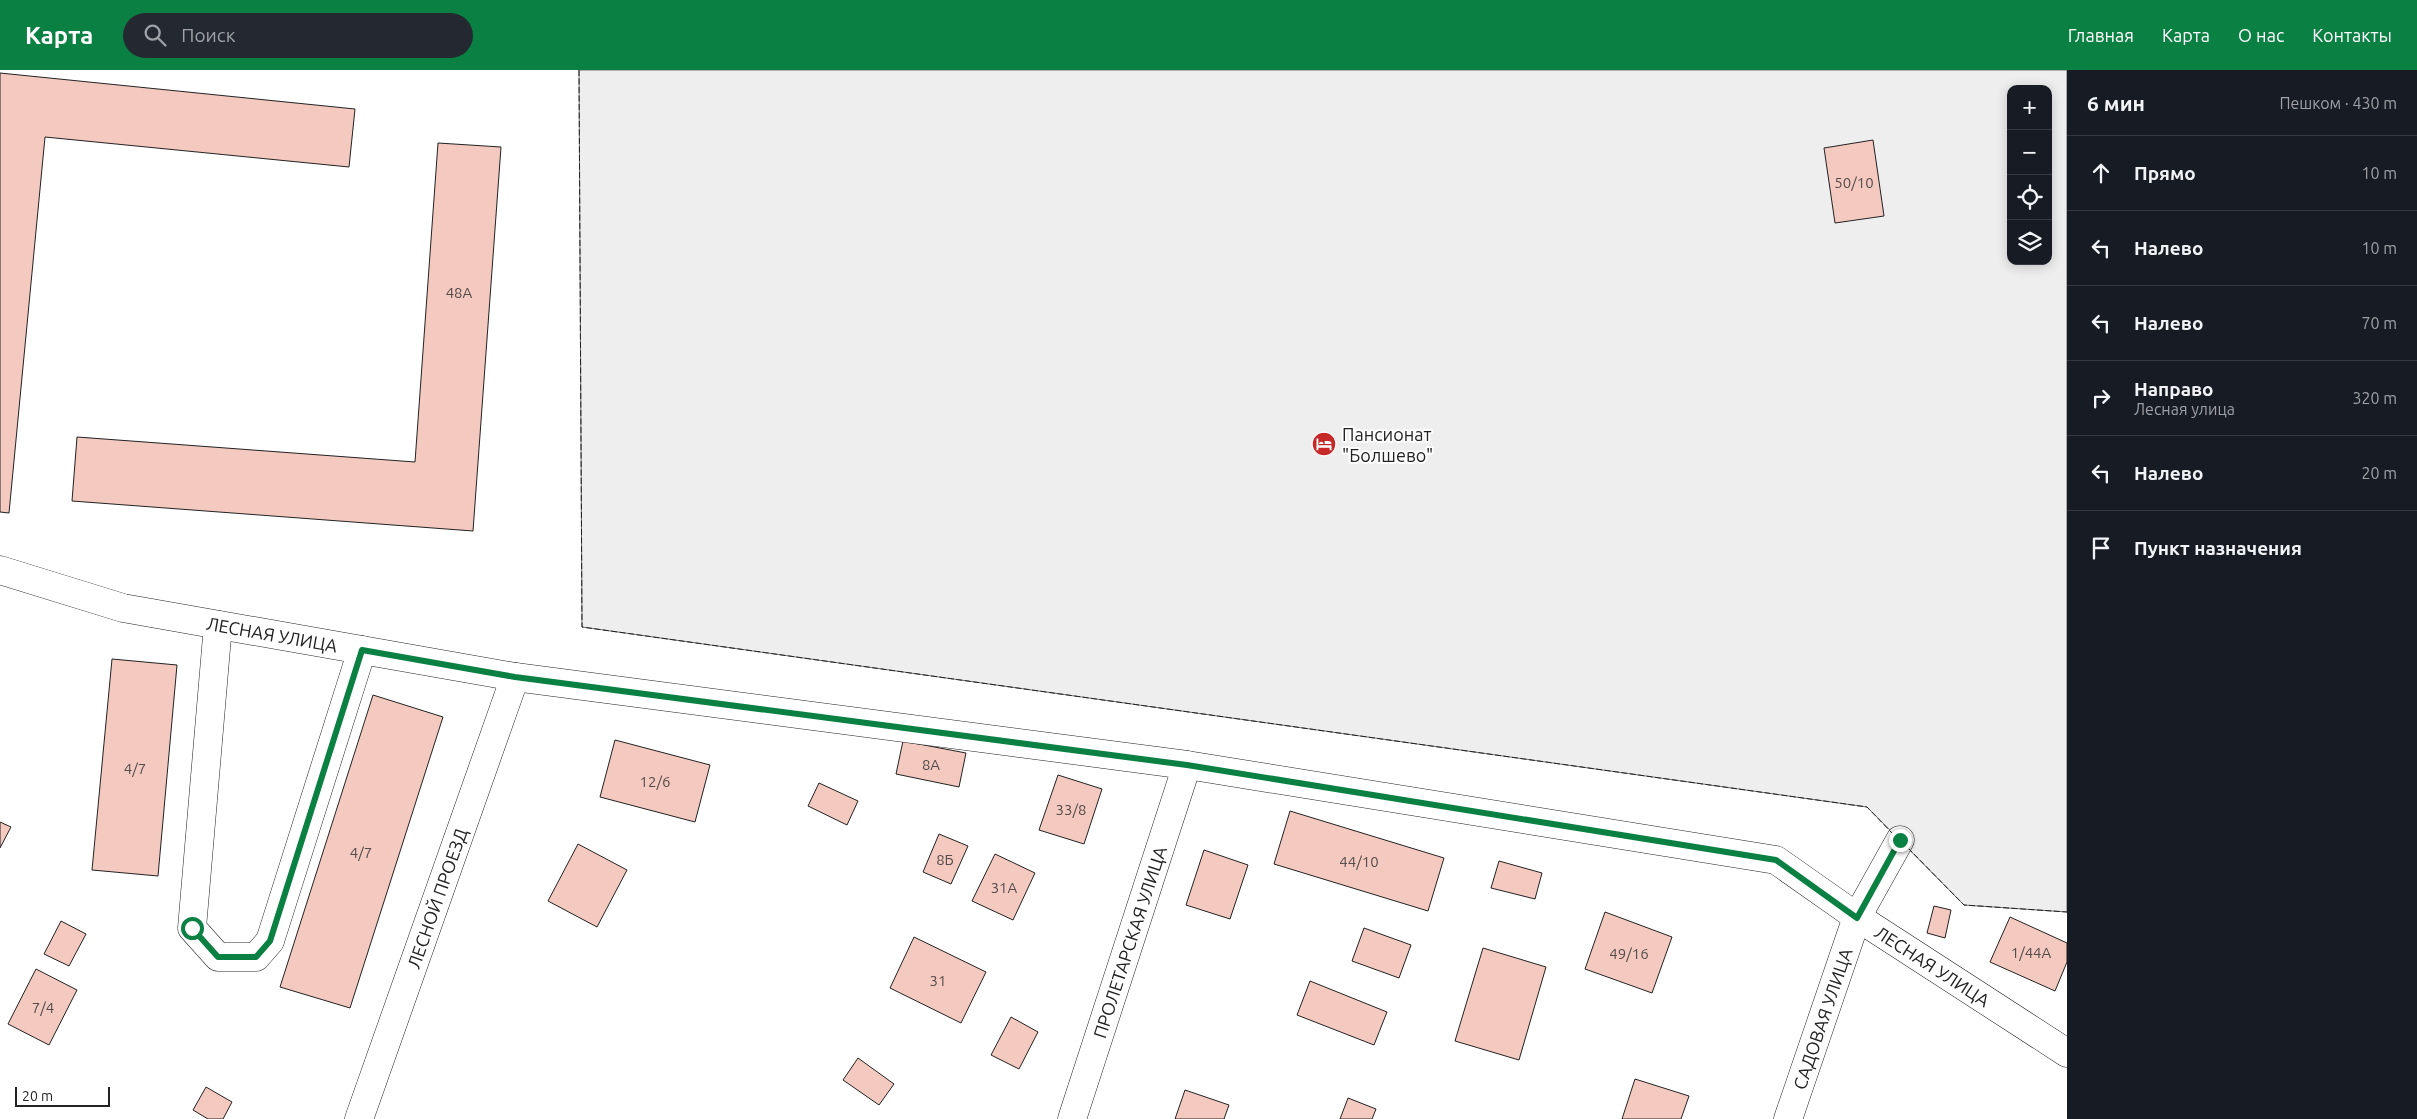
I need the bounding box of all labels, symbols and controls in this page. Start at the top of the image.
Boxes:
search box [123,13,473,58]
icon: search [141,21,169,49]
text: Карта [25,22,93,49]
text: Поиск [181,24,235,46]
text: Главная [2068,25,2134,45]
text: Карта [2162,25,2210,45]
text: О нас [2238,25,2284,45]
text: Контакты [2312,25,2392,45]
map controls [2007,85,2052,265]
button: + [2007,85,2052,130]
text: 6 мин [2087,91,2145,115]
text: Пешком · 430 m [2279,94,2397,112]
button: − [2007,130,2052,175]
icon: ahead [2087,159,2115,187]
text: Прямо [2134,162,2196,184]
text: 10 m [2361,164,2397,182]
house number: 50/10 [1834,174,1874,191]
button: locate [2007,175,2052,220]
button: layers [2007,220,2052,265]
icon: left [2087,234,2115,262]
text: Налево [2134,237,2203,259]
text: 10 m [2361,239,2397,257]
house number: 48А [446,284,473,301]
icon: left [2087,309,2115,337]
text: Налево [2134,312,2203,334]
text: 70 m [2361,314,2397,332]
text: Направо [2134,378,2214,400]
icon: right [2087,384,2115,412]
text: 320 m [2352,389,2397,407]
text: Лесная улица [2134,400,2235,418]
place label: Пансионат "Болшево" [1342,424,1433,465]
hotel icon: Пансионат "Болшево" [1311,431,1337,457]
icon: left [2087,459,2115,487]
text: Налево [2134,462,2203,484]
text: 20 m [2361,464,2397,482]
icon: arrive [2087,534,2115,562]
text: Пункт назначения [2134,537,2302,559]
street label: ЛЕСНАЯ УЛИЦА [205,613,339,656]
house number: 8А [922,756,940,773]
house number: 4/7 [124,760,146,777]
house number: 12/6 [640,773,670,790]
house number: 33/8 [1056,801,1086,818]
street label: ЛЕСНОЙ ПРОЕЗД [403,826,471,971]
route end [1889,829,1912,852]
street label: ПРОЛЕТАРСКАЯ УЛИЦА [1089,843,1170,1040]
house number: 4/7 [350,844,372,861]
house number: 8Б [936,851,954,868]
house number: 44/10 [1339,853,1379,870]
house number: 31А [991,879,1018,896]
route start [181,917,204,940]
street label: ЛЕСНАЯ УЛИЦА [1871,921,1994,1010]
house number: 1/44А [2011,944,2052,961]
house number: 49/16 [1609,945,1649,962]
street label: САДОВАЯ УЛИЦА [1789,945,1856,1092]
house number: 31 [930,972,946,989]
house number: 7/4 [32,999,54,1016]
scale bar [15,1084,110,1107]
text: 20 m [22,1088,53,1104]

